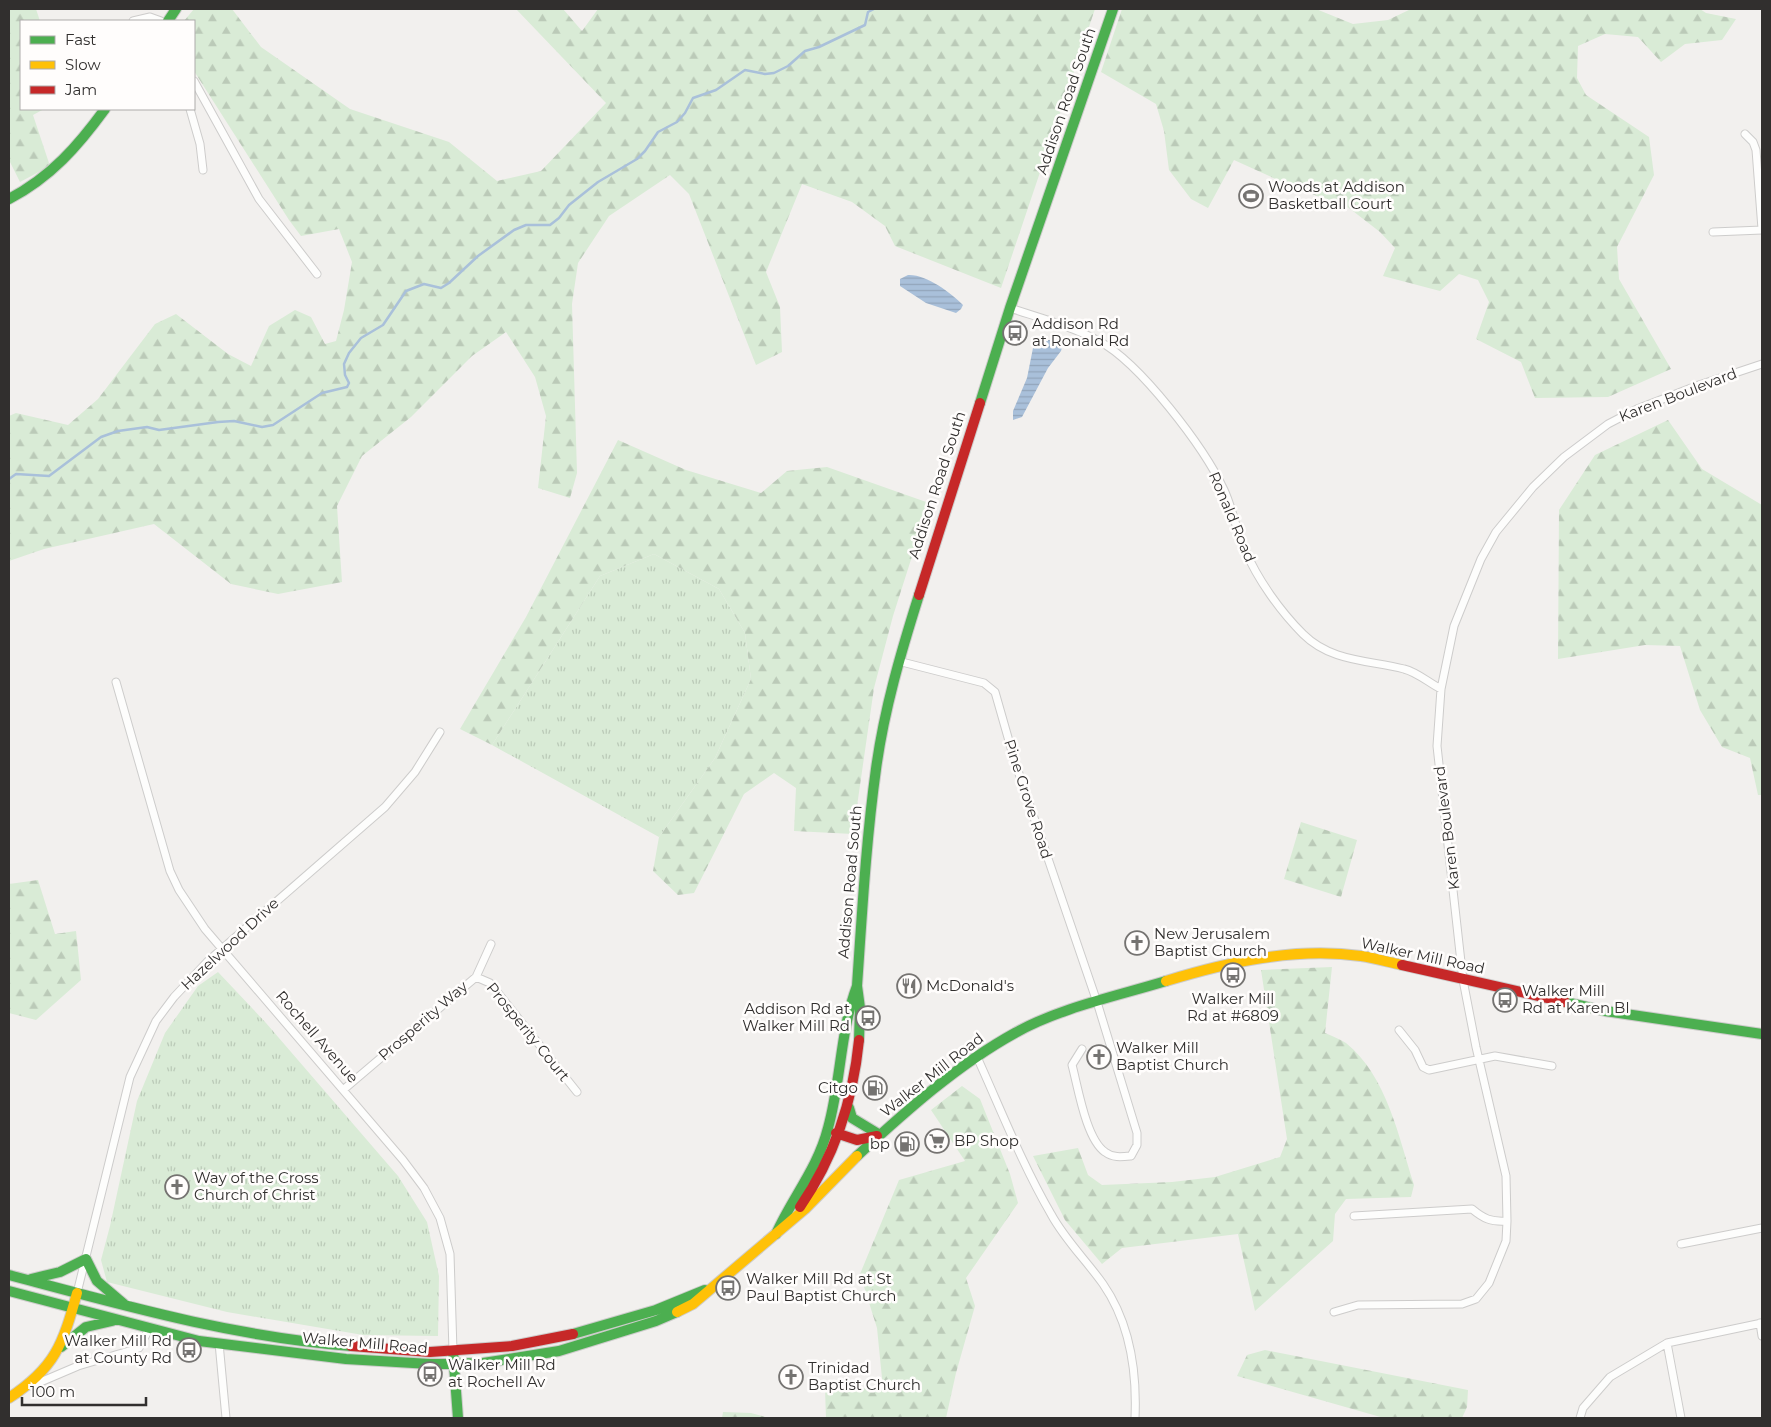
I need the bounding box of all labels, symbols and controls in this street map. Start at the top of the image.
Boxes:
legend [20,20,195,110]
street label: Addison Road South [1031,25,1100,177]
text: Fast [65,30,96,49]
text: Slow [65,55,101,74]
text: Jam [64,80,97,99]
place label: Woods at Addison Basketball Court [1268,177,1405,213]
sports icon: Woods at Addison Basketball Court [1238,183,1264,209]
place label: Addison Rd at Ronald Rd [1032,314,1129,350]
bus stop icon: Addison Rd at Ronald Rd [1002,320,1028,346]
street label: Karen Boulevard [1616,363,1739,426]
street label: Addison Road South [904,409,969,561]
street label: Ronald Road [1205,469,1260,565]
street label: Pine Grove Road [1000,737,1057,861]
street label: Karen Boulevard [1429,765,1464,891]
street label: Addison Road South [833,804,866,959]
street label: Hazelwood Drive [177,893,283,994]
place label: New Jerusalem Baptist Church [1154,924,1270,960]
church icon: New Jerusalem Baptist Church [1124,930,1150,956]
street label: Walker Mill Road [1360,933,1487,978]
bus stop icon: Walker Mill Rd at #6809 [1220,962,1246,988]
restaurant icon: McDonald's [896,973,922,999]
street label: Prosperity Way [374,976,472,1065]
place label: McDonald's [926,976,1014,995]
street label: Prosperity Court [483,978,574,1085]
place label: Walker Mill Rd at Karen Bl [1522,981,1629,1017]
street label: Rochell Avenue [272,987,363,1087]
bus stop icon: Walker Mill Rd at Karen Bl [1492,987,1518,1013]
place label: Walker Mill Rd at #6809 [1187,989,1279,1025]
place label: Addison Rd at Walker Mill Rd [742,999,850,1035]
bus stop icon: Addison Rd at Walker Mill Rd [855,1005,881,1031]
street label: Walker Mill Road [876,1028,987,1121]
place label: Walker Mill Baptist Church [1116,1038,1229,1074]
church icon: Walker Mill Baptist Church [1086,1044,1112,1070]
fuel station icon: Citgo [862,1075,888,1101]
place label: Citgo [818,1078,858,1097]
supermarket icon: BP Shop [924,1128,950,1154]
fuel station icon: bp [894,1131,920,1157]
place label: BP Shop [954,1131,1019,1150]
place label: bp [870,1134,890,1153]
place label: Way of the Cross Church of Christ [194,1168,319,1204]
church icon: Way of the Cross Church of Christ [164,1174,190,1200]
place label: Walker Mill Rd at St Paul Baptist Church [746,1269,896,1305]
bus stop icon: Walker Mill Rd at St Paul Baptist Church [715,1275,741,1301]
street label: Walker Mill Road [301,1328,429,1357]
place label: Walker Mill Rd at County Rd [64,1331,172,1367]
bus stop icon: Walker Mill Rd at County Rd [176,1337,202,1363]
place label: Walker Mill Rd at Rochell Av [448,1355,556,1391]
place label: Trinidad Baptist Church [808,1358,921,1394]
bus stop icon: Walker Mill Rd at Rochell Av [417,1361,443,1387]
church icon: Trinidad Baptist Church [778,1364,804,1390]
scale bar [22,1374,146,1406]
text: 100 m [30,1382,75,1401]

